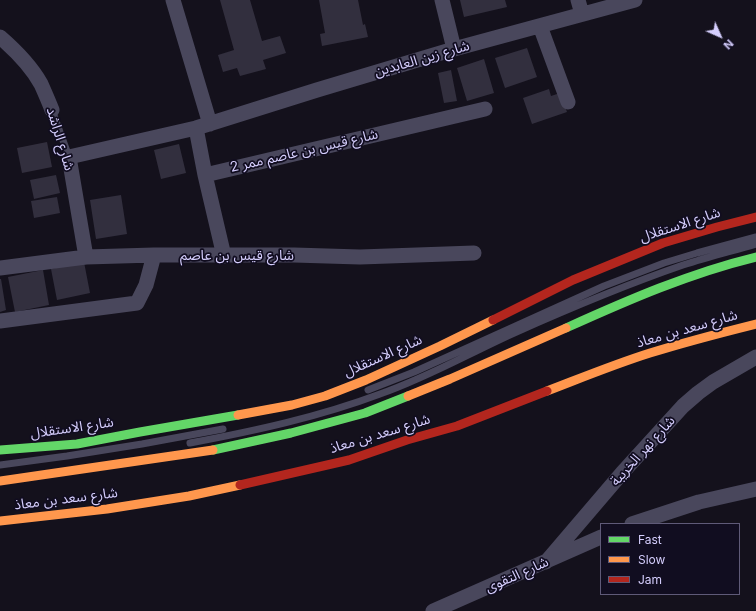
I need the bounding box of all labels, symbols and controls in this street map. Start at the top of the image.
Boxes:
north arrow [700,16,740,56]
street label: شارع زين العابدين [372,37,472,81]
text: N [721,37,736,52]
street label: شارع الراشد [42,105,78,173]
street label: شارع قيس بن عاصم ممر 2 [228,126,380,176]
street label: شارع الاستقلال [637,204,723,246]
street label: شارع قيس بن عاصم [180,248,294,264]
street label: شارع سعد بن معاذ [635,307,739,351]
street label: شارع الاستقلال [341,331,425,381]
street label: شارع سعد بن معاذ [328,411,432,457]
street label: شارع نهر الخريبة [607,413,679,489]
street label: شارع الاستقلال [29,414,115,442]
street label: شارع سعد بن معاذ [13,484,119,514]
legend [600,523,740,595]
text: Fast [638,532,662,547]
text: Slow [638,552,665,567]
street label: شارع التقوى [483,554,551,596]
text: Jam [638,572,662,587]

